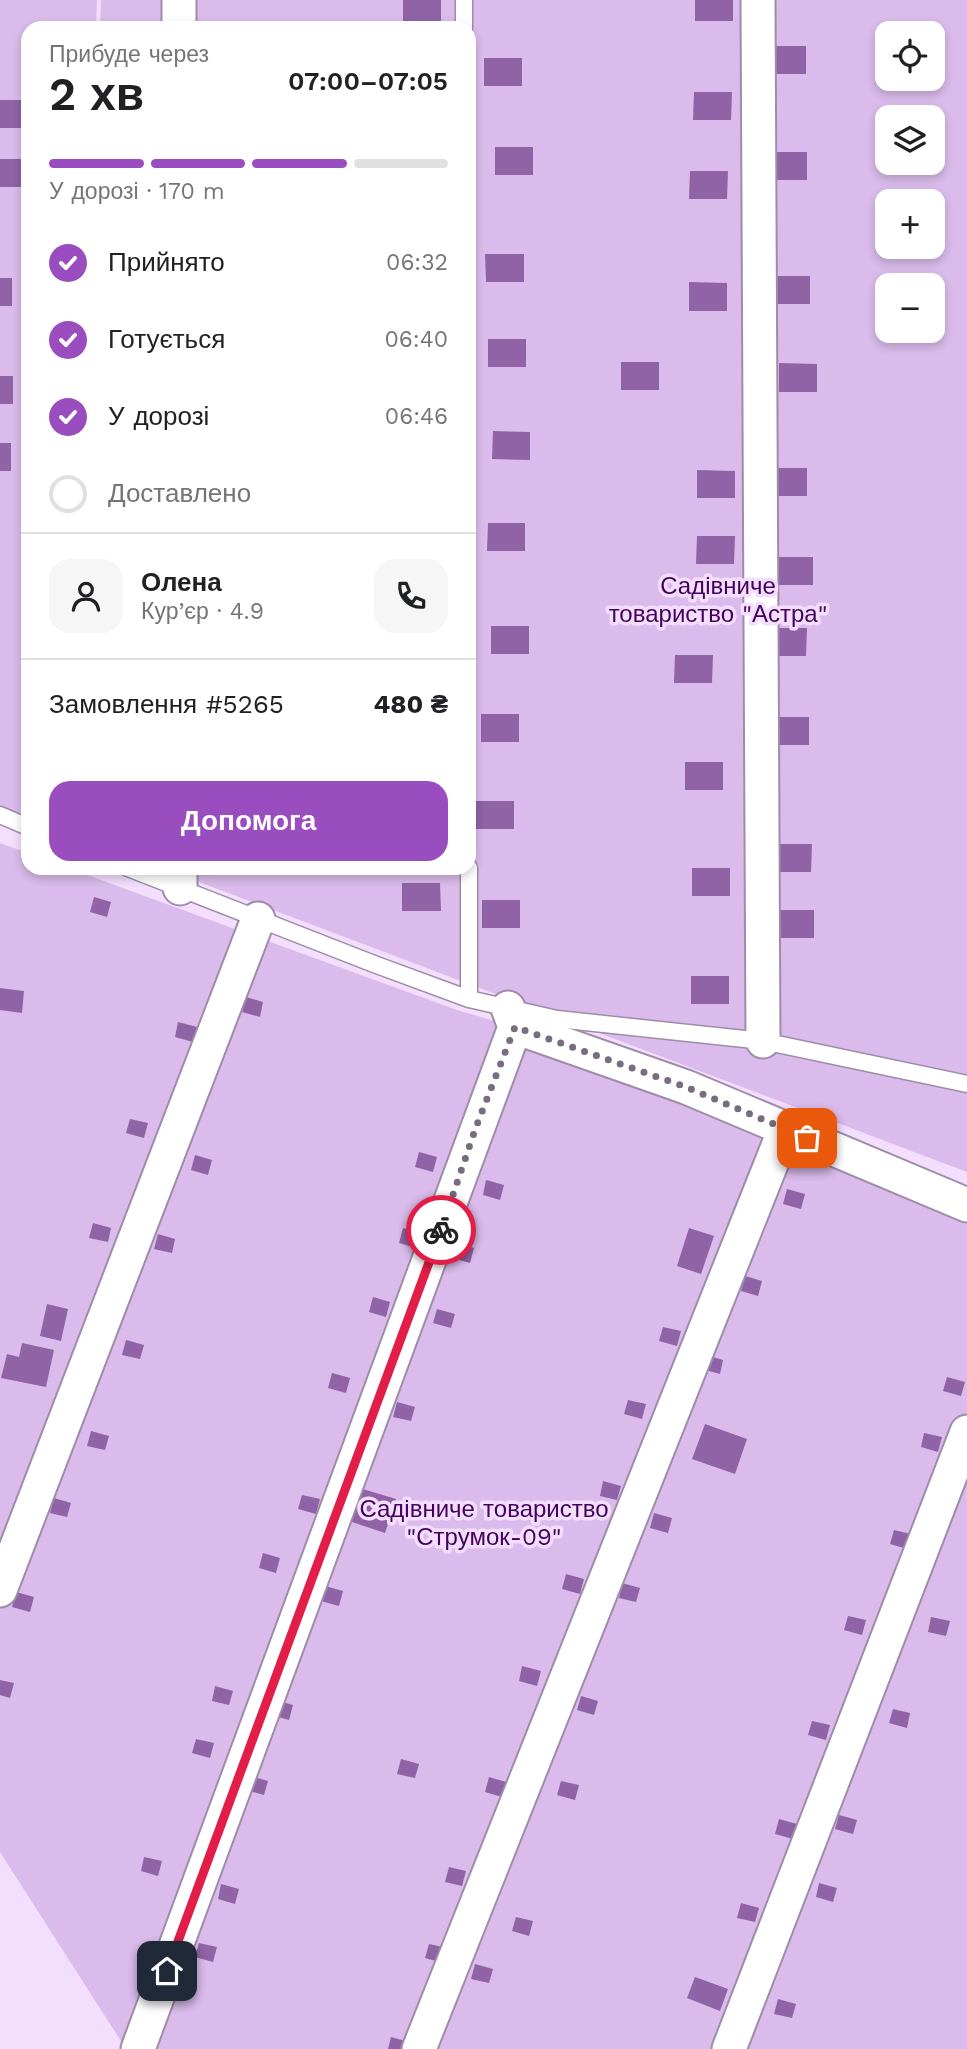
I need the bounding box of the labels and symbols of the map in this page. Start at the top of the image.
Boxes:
park label: Садівниче товариство "Астра" [609,572,827,628]
pin [777,1108,837,1168]
courier [406,1195,476,1265]
park label: Садівниче товариство "Струмок-09" [359,1495,609,1551]
pin [137,1941,197,2001]

